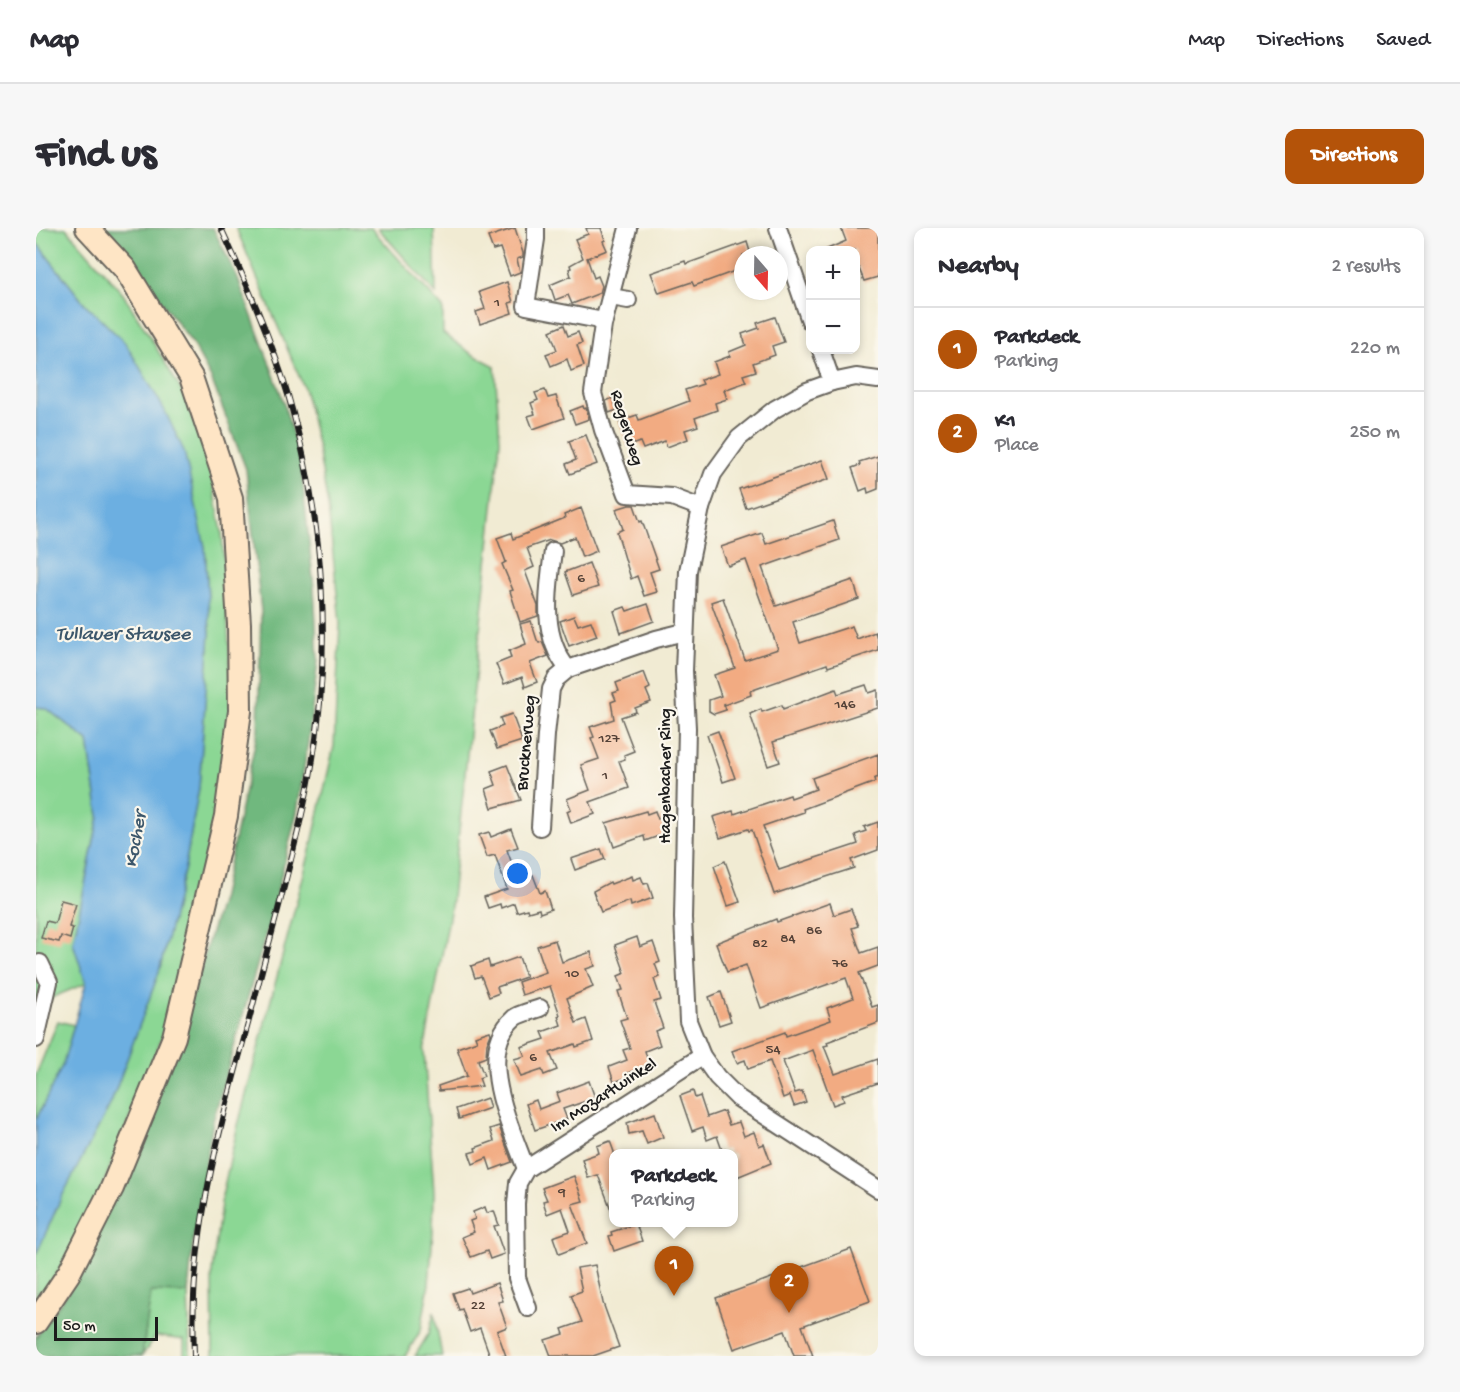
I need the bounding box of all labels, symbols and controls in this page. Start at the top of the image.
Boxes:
text: Map [30,25,79,58]
text: Map [1188,29,1225,54]
text: Directions [1258,29,1343,54]
text: Saved [1376,29,1430,54]
button: Directions [1285,129,1424,184]
text: Find us [36,132,156,181]
north arrow [734,246,788,300]
map controls [806,246,860,354]
button: + [806,246,860,300]
text: Nearby [938,252,1019,283]
text: 2 results [1331,256,1400,279]
house number: 1 [493,294,500,312]
button: − [806,300,860,354]
text: Parkdeck [995,325,1078,351]
text: 1 [953,338,962,361]
text: 220 m [1350,338,1400,361]
text: Parking [995,351,1058,374]
street label: Regerweg [605,388,647,468]
text: K1 [995,409,1016,435]
text: 2 [953,422,962,445]
text: 250 m [1349,422,1400,445]
text: Place [995,435,1039,458]
house number: 6 [577,570,585,588]
water label: Tullauer Stausee [56,624,191,647]
street label: Brucknerweg [512,694,542,793]
house number: 146 [834,696,856,714]
street label: Hagenbacher Ring [656,708,677,844]
house number: 127 [597,730,621,748]
house number: 1 [601,767,608,785]
water label: Kocher [121,806,154,870]
your location [503,859,532,888]
house number: 86 [806,922,822,940]
house number: 84 [780,930,796,948]
house number: 82 [752,935,768,953]
house number: 76 [831,955,848,973]
house number: 10 [564,965,580,983]
house number: 54 [766,1041,781,1059]
house number: 6 [529,1049,537,1067]
street label: Im Mozartwinkel [547,1054,661,1138]
popup [609,1149,738,1227]
text: Parkdeck [632,1164,715,1190]
house number: 9 [557,1184,566,1202]
text: Parking [632,1190,695,1213]
pin: 1 [654,1246,694,1296]
pin: 2 [770,1264,808,1313]
house number: 22 [471,1297,485,1315]
scale bar [54,1314,158,1342]
text: 50 m [63,1318,96,1337]

